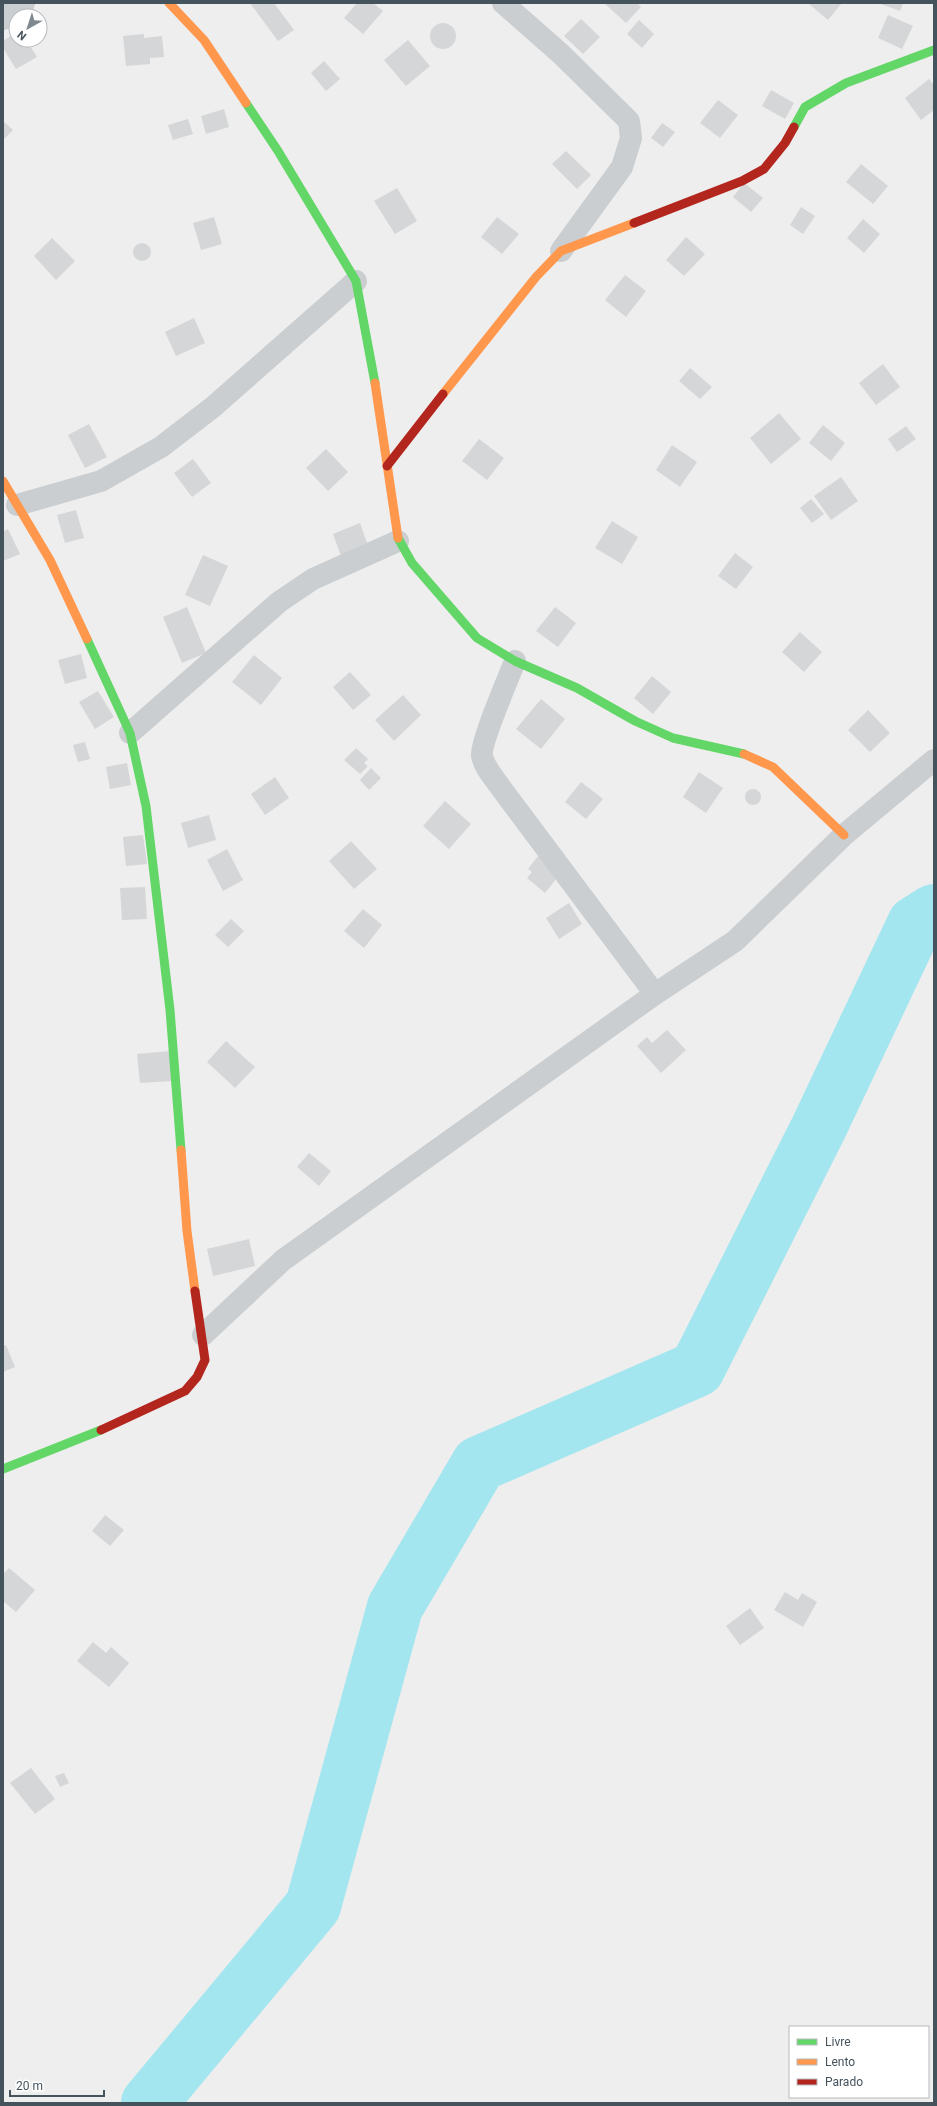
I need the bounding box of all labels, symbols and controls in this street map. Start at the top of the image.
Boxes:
north arrow [8,8,48,48]
text: N [15,28,29,43]
legend [789,2026,929,2098]
text: Livre [825,2035,851,2049]
text: Lento [825,2055,855,2069]
scale bar [10,2072,104,2098]
text: Parado [825,2075,863,2089]
text: 20 m [16,2079,43,2093]

